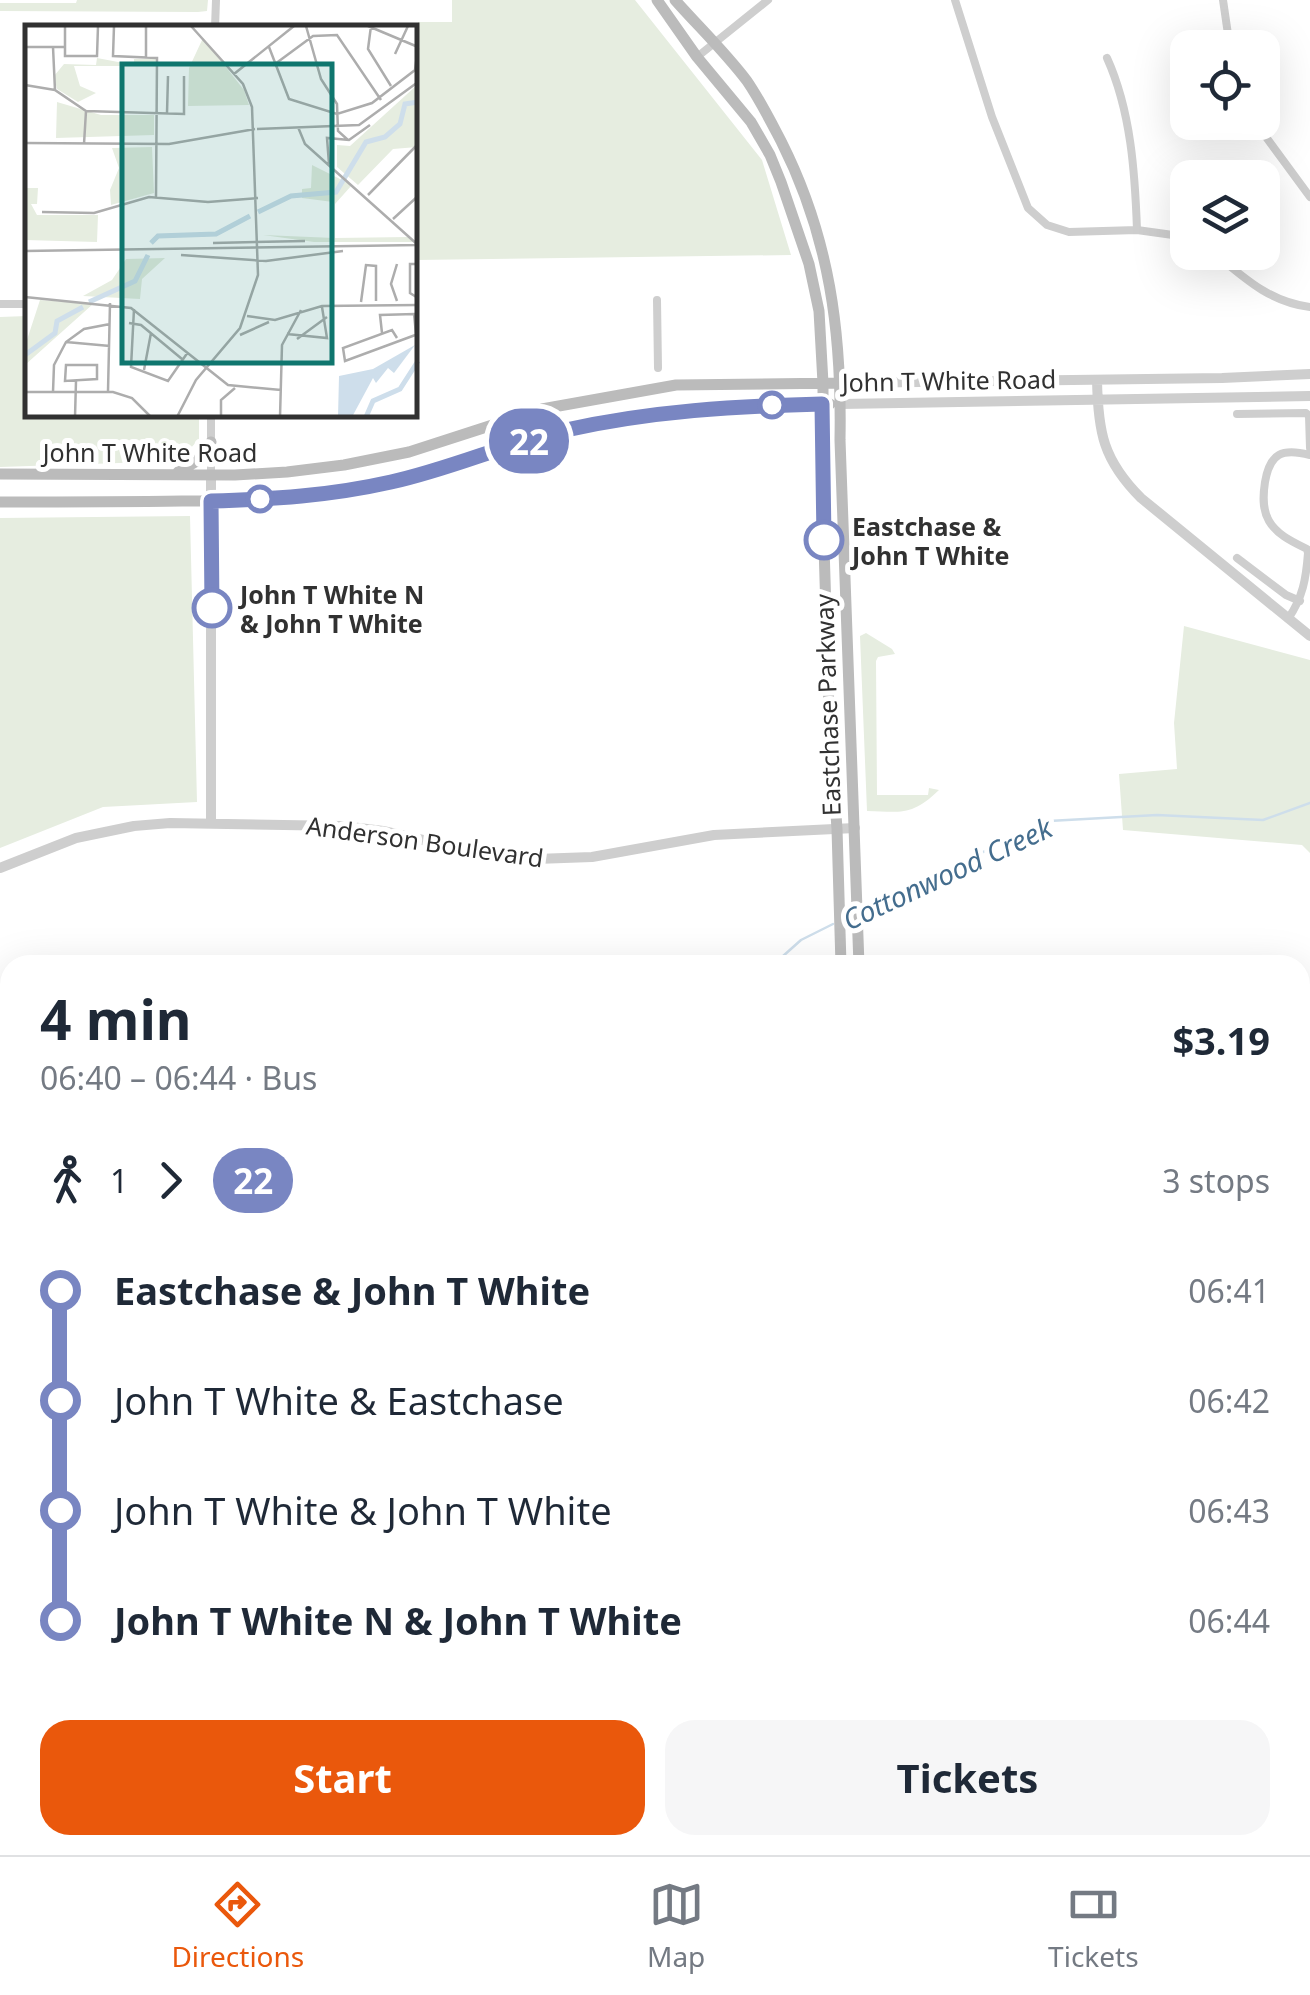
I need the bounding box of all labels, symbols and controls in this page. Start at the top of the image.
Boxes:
inset map [25,25,418,418]
map controls [1170,30,1280,270]
button: locate [1170,30,1280,140]
button: layers [1170,160,1280,270]
street label: John T White Road [839,361,1057,399]
unlabelled marker [759,392,785,418]
line badge: 22 [484,408,574,474]
text: 22 [509,418,549,465]
street label: John T White Road [41,435,257,469]
unlabelled marker [247,486,273,512]
place label: Eastchase & John T White [850,509,1010,572]
marker: Eastchase & John T White [805,521,843,559]
place label: John T White N & John T White [238,577,424,640]
marker: John T White N & John T White [193,589,231,627]
street label: Eastchase Parkway [806,593,848,817]
water label: Cottonwood Creek [836,807,1059,938]
street label: Anderson Boulevard [304,808,546,874]
text: 4 min [40,981,192,1056]
text: $3.19 [1172,1014,1270,1066]
text: 06:40 – 06:44 · Bus [40,1056,317,1099]
icon: walk [40,1153,95,1208]
icon: forward [143,1153,198,1208]
text: 22 [233,1157,273,1204]
text: 1 [110,1159,128,1202]
text: 3 stops [1162,1159,1270,1202]
text: Eastchase & John T White [114,1264,590,1316]
text: 06:41 [1188,1269,1270,1312]
text: John T White & Eastchase [114,1374,564,1426]
text: 06:42 [1188,1379,1270,1422]
text: John T White & John T White [114,1484,612,1536]
text: 06:43 [1188,1489,1270,1532]
text: John T White N & John T White [114,1594,682,1646]
text: 06:44 [1188,1599,1270,1642]
button: Start [40,1720,645,1835]
button: Tickets [665,1720,1270,1835]
tab: Directions [171,1877,304,1975]
tab: Map [647,1877,705,1975]
tab: Tickets [1048,1877,1139,1975]

